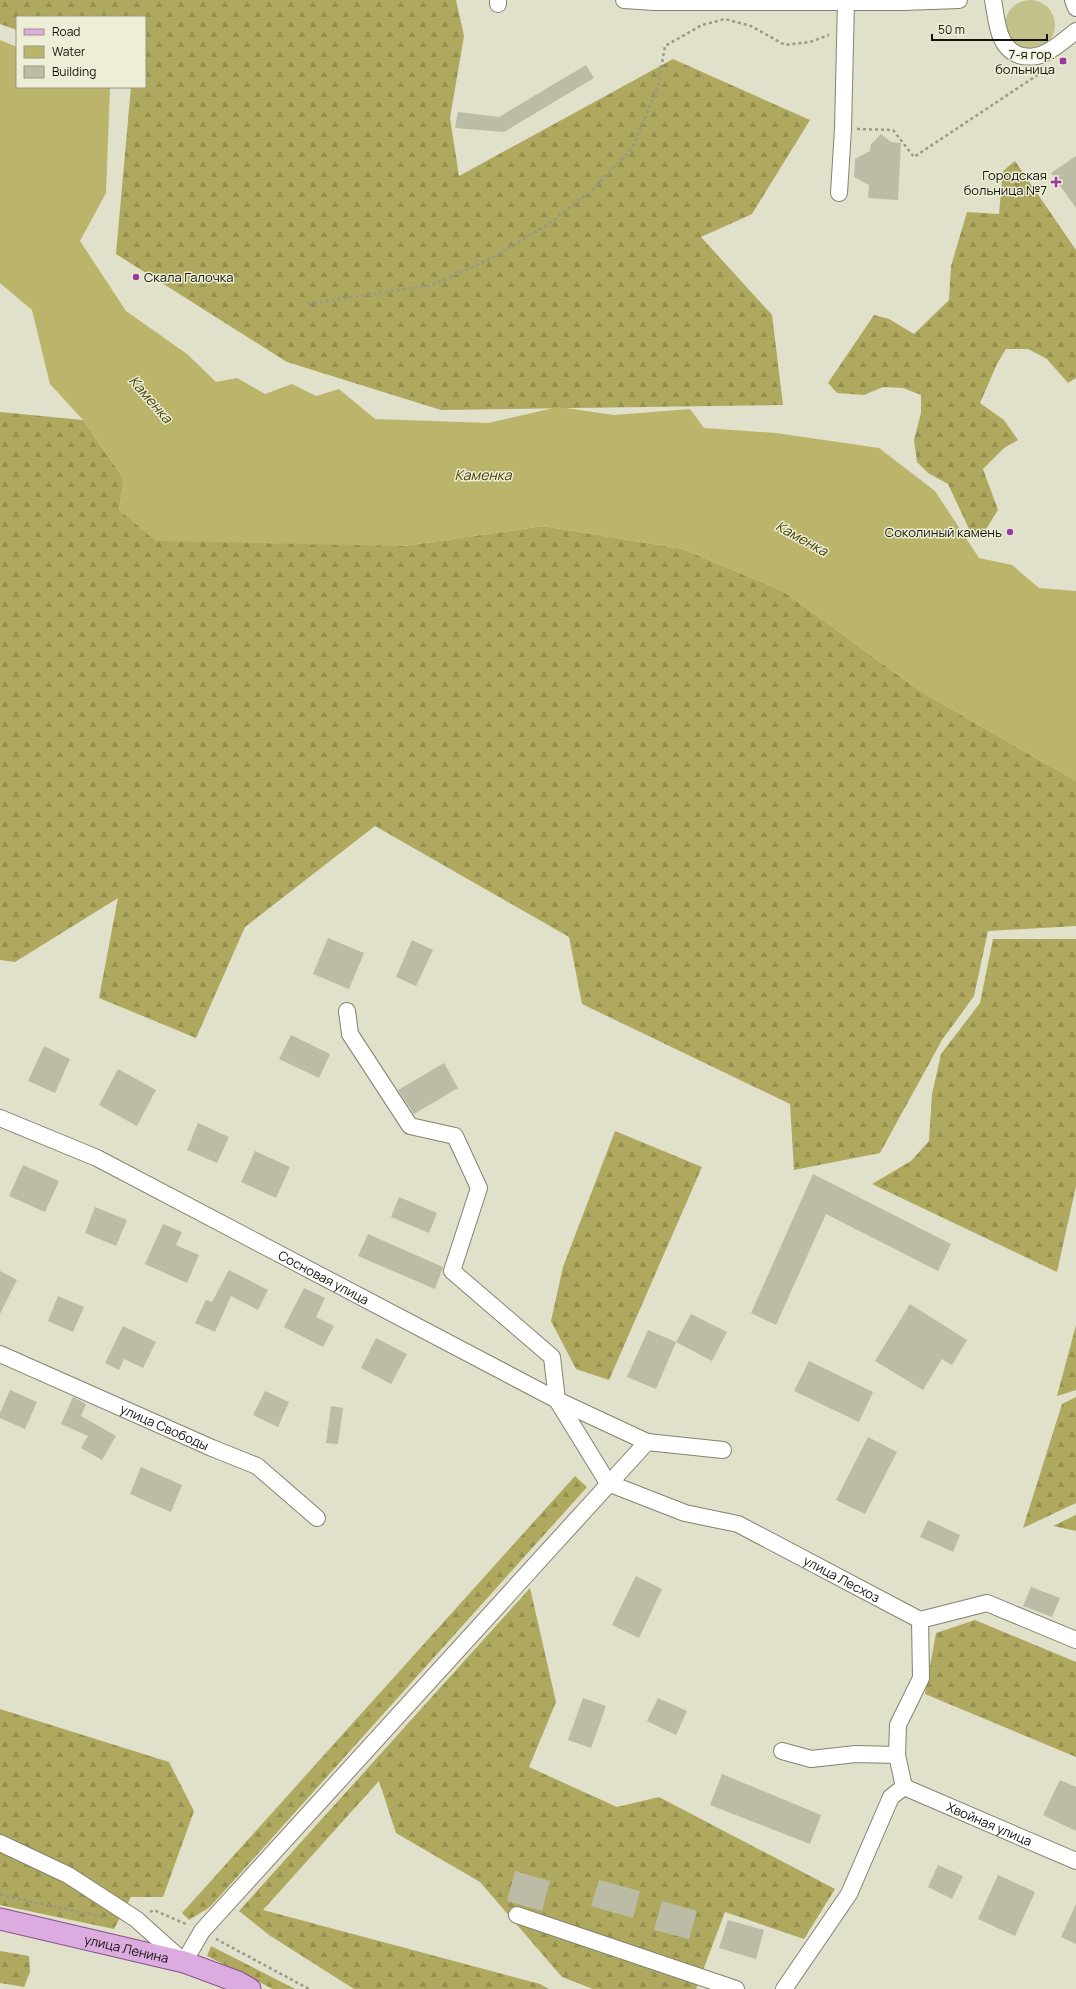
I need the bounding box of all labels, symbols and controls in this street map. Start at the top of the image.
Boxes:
legend [16,16,146,88]
scale bar [932,16,1047,42]
text: 50 m [938,21,965,38]
text: Road [52,23,80,40]
text: Water [52,43,86,60]
place label: 7-я гор. больница [995,45,1055,78]
marker: 7-я гор. больница [1058,56,1068,66]
text: Building [52,63,96,80]
place label: Городская больница №7 [964,166,1047,199]
marker: Городская больница №7 [1050,176,1062,188]
place label: Скала Галочка [144,268,233,286]
marker: Скала Галочка [131,272,141,282]
water label: Каменка [125,371,178,428]
water label: Каменка [455,465,513,484]
water label: Каменка [772,516,833,561]
place label: Соколиный камень [885,523,1002,541]
marker: Соколиный камень [1005,527,1015,537]
street label: Сосновая улица [275,1246,372,1309]
street label: улица Свободы [117,1399,212,1454]
street label: улица Лесхоз [800,1551,883,1606]
street label: Хвойная улица [944,1797,1035,1850]
street label: улица Ленина [83,1930,171,1967]

